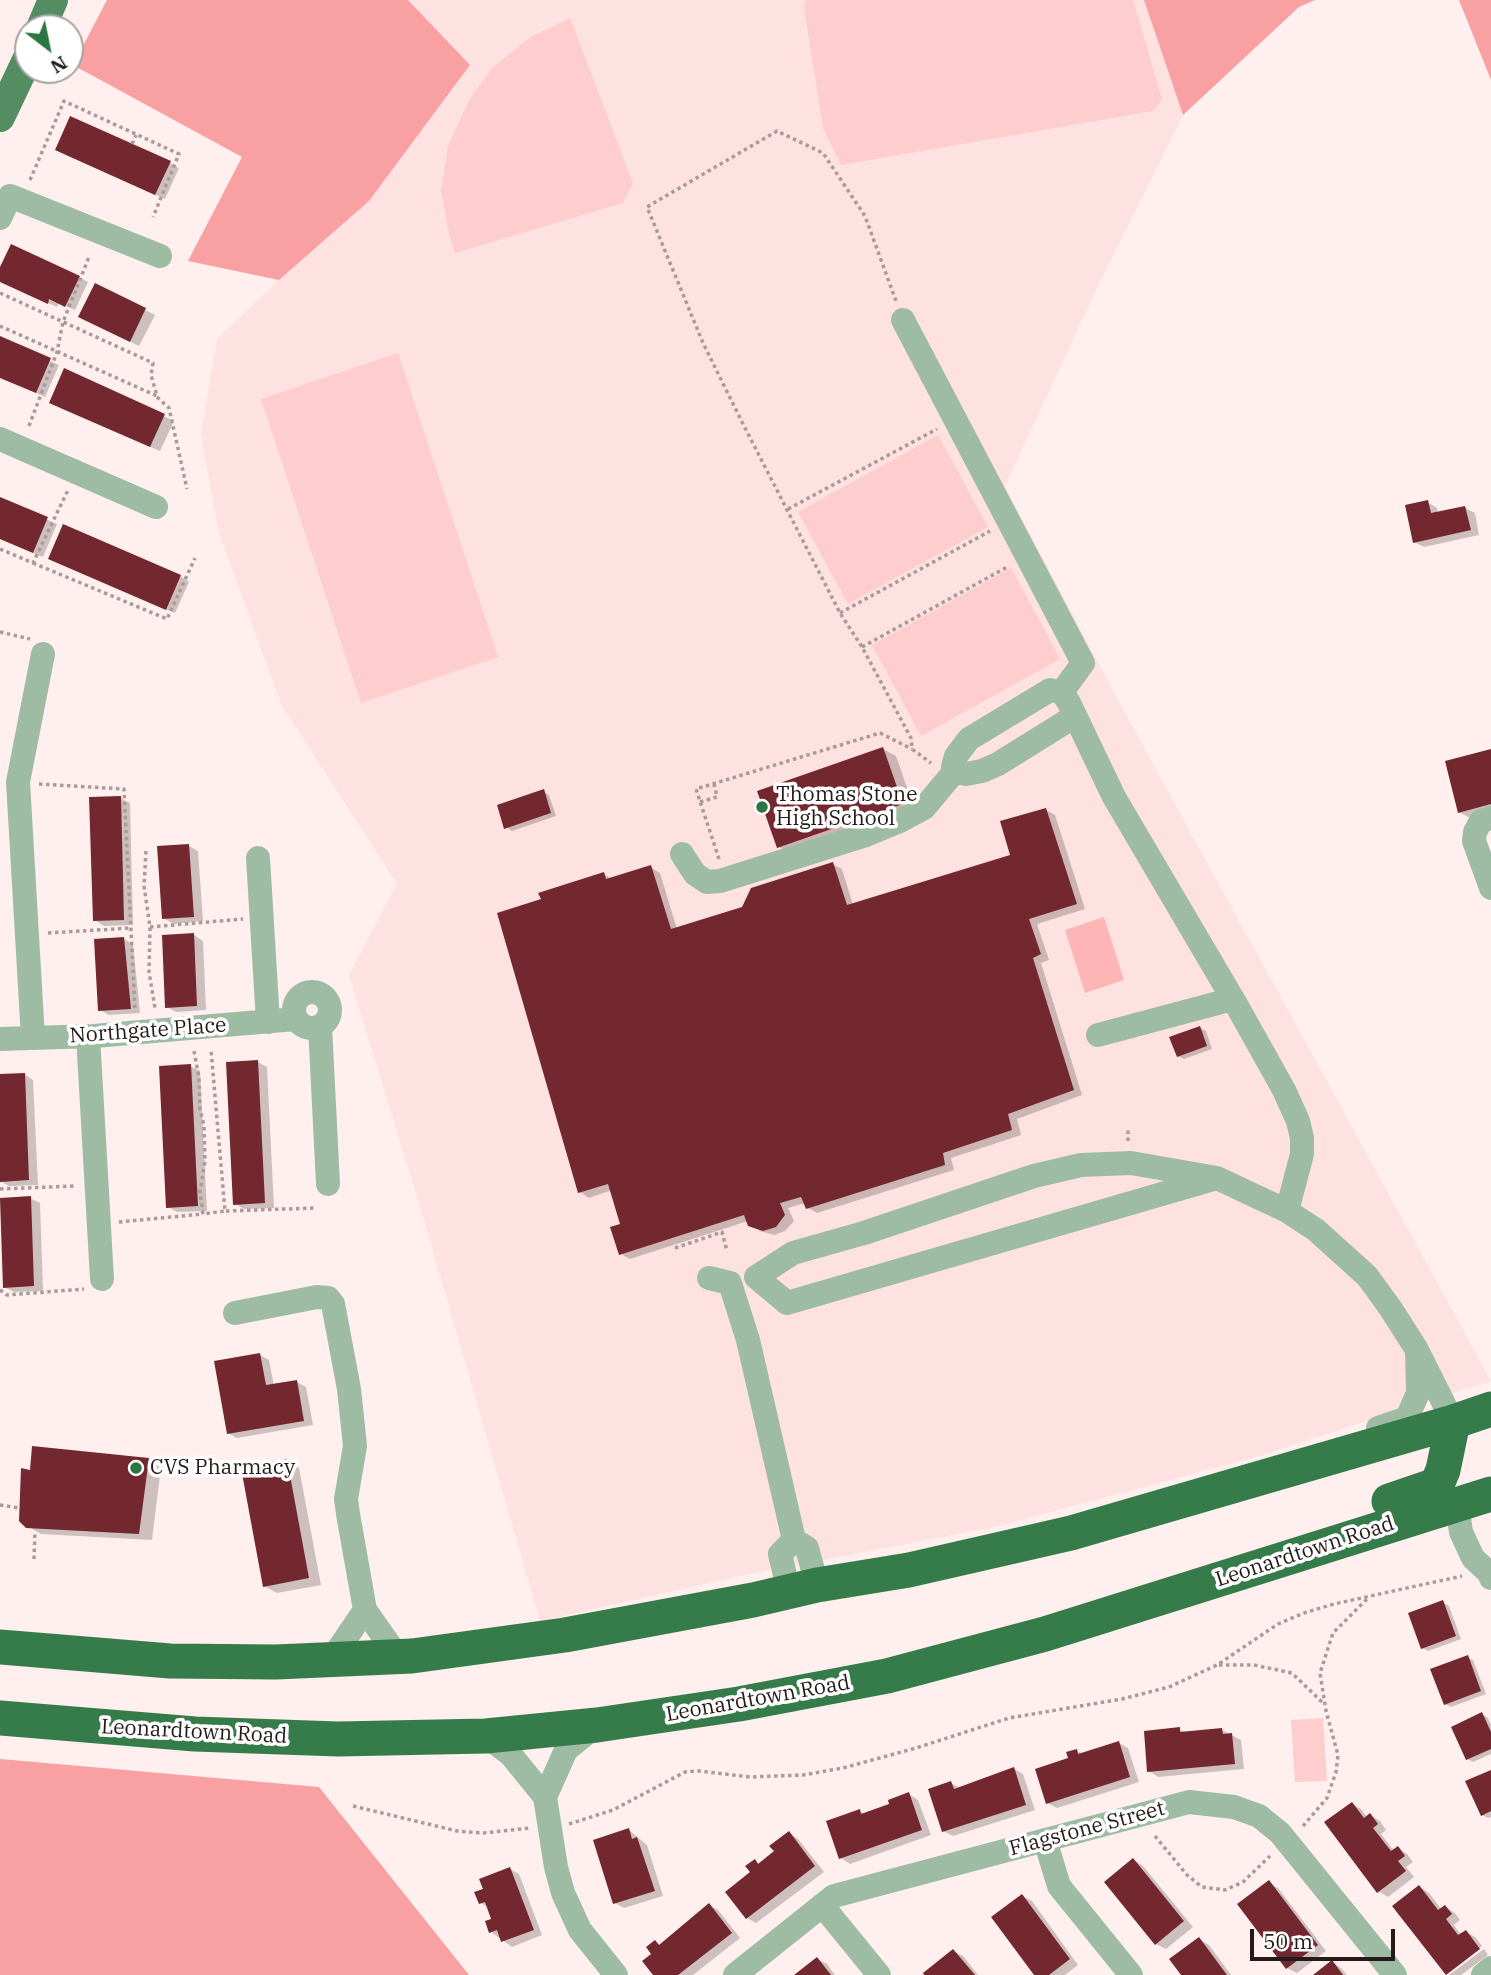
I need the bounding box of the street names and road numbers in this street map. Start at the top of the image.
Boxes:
street label: Northgate Place [69,1013,227,1049]
street label: Leonardtown Road [1212,1511,1398,1593]
street label: Leonardtown Road [664,1670,852,1728]
street label: Leonardtown Road [100,1715,288,1749]
street label: Flagstone Street [1006,1796,1168,1862]

